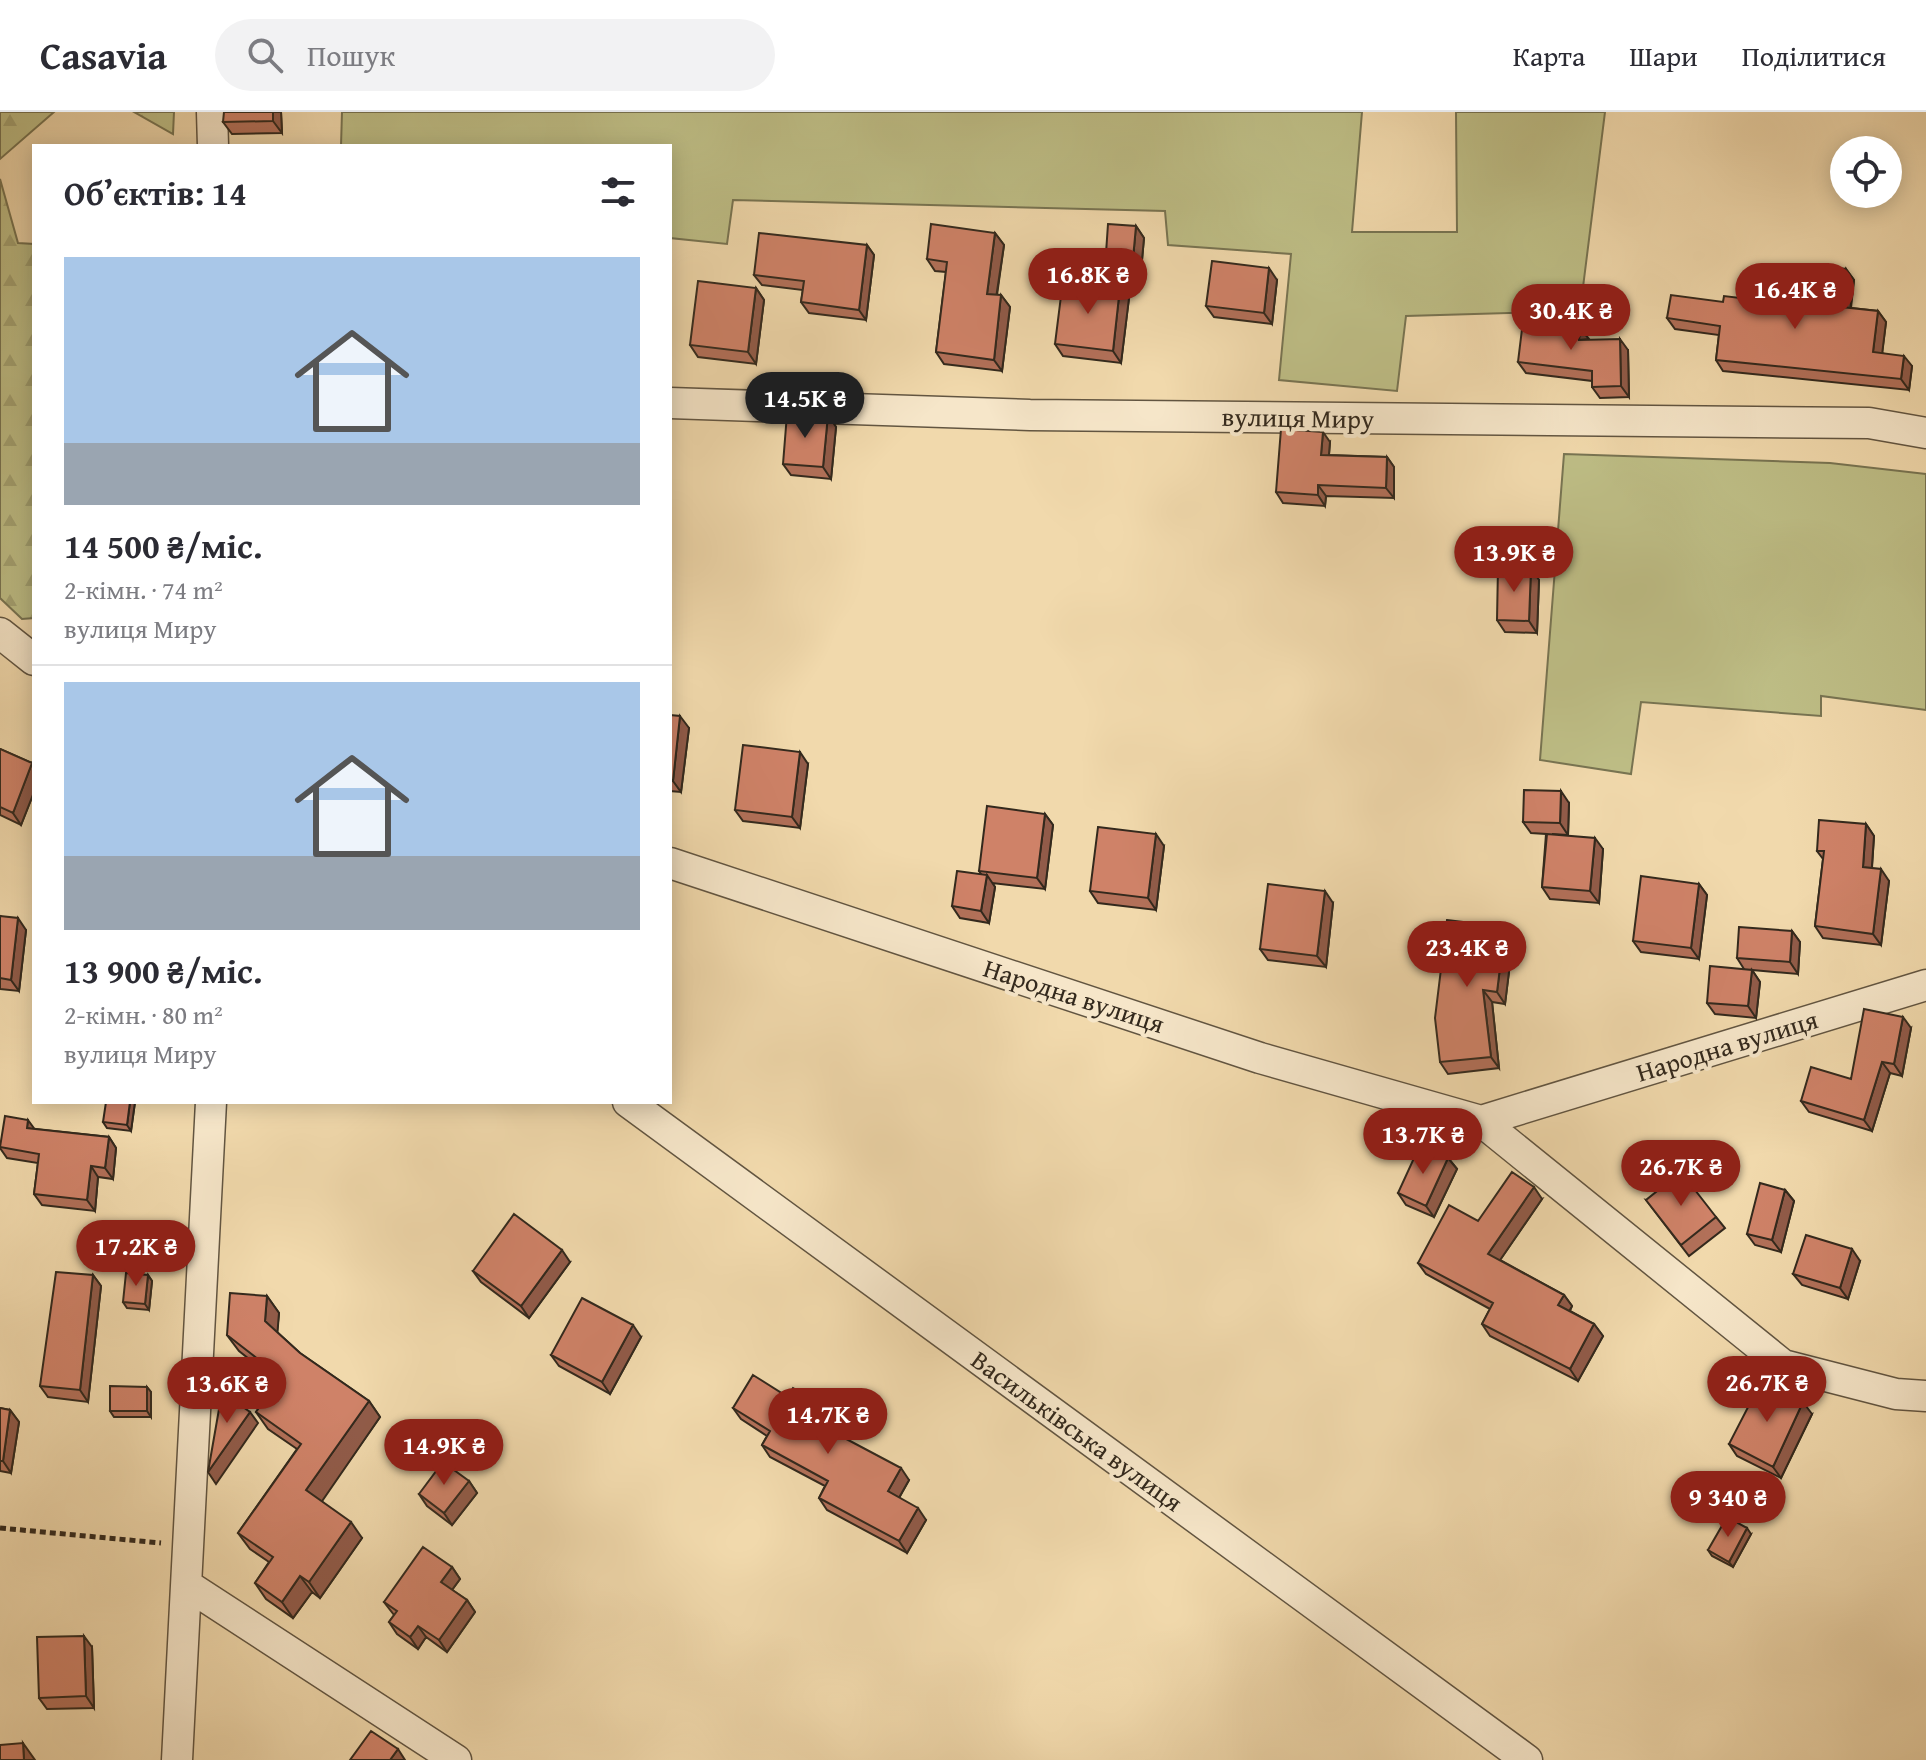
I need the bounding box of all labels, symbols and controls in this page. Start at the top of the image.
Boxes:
search box [215,19,775,91]
text: Casavia [40,27,167,83]
icon: search [243,33,287,77]
text: Пошук [307,33,395,77]
text: Карта [1513,35,1585,76]
text: Шари [1629,35,1698,76]
text: Поділитися [1742,35,1886,76]
map controls [1830,136,1902,208]
button: locate [1830,136,1902,208]
text: Об’єктів: 14 [64,168,247,217]
icon: filters [596,170,640,214]
pin: 16.8K ₴ [1014,248,1162,316]
text: 16.8K ₴ [1046,254,1130,293]
pin: 16.4K ₴ [1721,263,1869,331]
text: 16.4K ₴ [1753,269,1837,308]
pin: 30.4K ₴ [1497,284,1645,352]
text: 30.4K ₴ [1529,290,1613,329]
icon: home [280,309,424,453]
pin: 14.5K ₴ [731,372,879,440]
text: 14.5K ₴ [763,378,847,417]
street label: вулиця Миру [1221,397,1375,438]
text: 14 500 ₴/міс. [64,521,262,570]
pin: 13.9K ₴ [1440,526,1588,594]
text: 13.9K ₴ [1472,532,1556,571]
text: 2-кімн. · 74 m² [64,570,223,609]
text: вулиця Миру [64,609,217,648]
icon: home [280,734,424,878]
pin: 23.4K ₴ [1393,921,1541,989]
text: 23.4K ₴ [1425,927,1509,966]
text: 13 900 ₴/міс. [64,946,262,995]
street label: Народна вулиця [979,948,1170,1043]
text: 2-кімн. · 80 m² [64,995,223,1034]
street label: Народна вулиця [1631,999,1822,1092]
text: вулиця Миру [64,1034,217,1073]
pin: 13.7K ₴ [1349,1108,1497,1176]
text: 13.7K ₴ [1381,1114,1465,1153]
pin: 26.7K ₴ [1607,1140,1755,1208]
text: 26.7K ₴ [1639,1146,1723,1185]
pin: 17.2K ₴ [62,1220,210,1288]
text: 17.2K ₴ [94,1226,178,1265]
street label: Васильківська вулиця [963,1340,1191,1521]
pin: 26.7K ₴ [1693,1356,1841,1424]
pin: 13.6K ₴ [153,1357,301,1425]
text: 26.7K ₴ [1725,1362,1809,1401]
text: 13.6K ₴ [185,1363,269,1402]
pin: 14.7K ₴ [754,1388,902,1456]
text: 14.7K ₴ [786,1394,870,1433]
pin: 14.9K ₴ [370,1419,518,1487]
text: 14.9K ₴ [402,1425,486,1464]
pin: 9 340 ₴ [1654,1471,1802,1539]
text: 9 340 ₴ [1689,1477,1767,1516]

